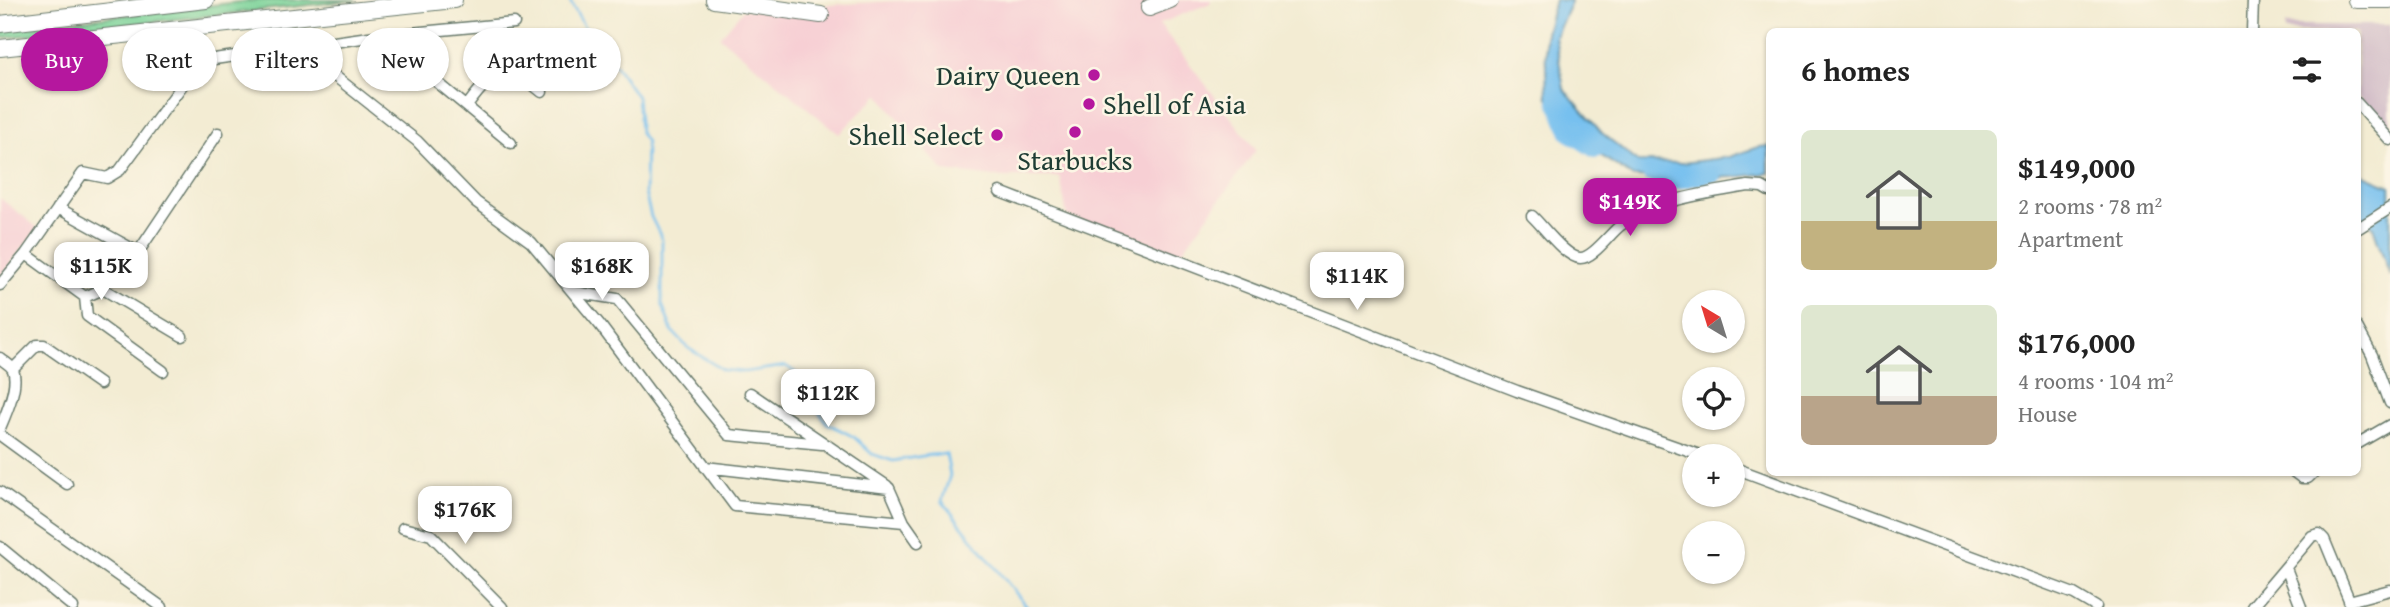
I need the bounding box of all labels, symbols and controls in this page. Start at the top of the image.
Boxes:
chip: Buy [21,28,108,91]
chip: Rent [122,28,217,91]
chip: Filters [231,28,343,91]
chip: New [357,28,449,91]
chip: Apartment [463,28,621,91]
text: 6 homes [1801,48,1910,92]
icon: filters [2288,51,2326,89]
place label: Dairy Queen [936,54,1080,95]
marker: Dairy Queen [1086,67,1102,83]
place label: Shell of Asia [1103,83,1247,124]
marker: Shell of Asia [1081,96,1097,112]
place label: Shell Select [848,114,983,155]
marker: Starbucks [1067,124,1083,140]
marker: Shell Select [989,127,1005,143]
place label: Starbucks [1017,139,1133,180]
text: $149,000 [2018,145,2135,189]
icon: home [1857,158,1941,242]
pin: $149K [1581,178,1679,238]
text: $149K [1599,184,1661,217]
text: 2 rooms · 78 m² [2018,189,2162,222]
text: Apartment [2018,222,2123,255]
pin: $115K [52,243,150,302]
pin: $168K [553,243,651,302]
text: $115K [70,248,132,281]
text: $168K [571,248,633,281]
pin: $114K [1308,252,1406,312]
text: $114K [1326,258,1388,291]
north arrow [1682,290,1745,354]
map controls [1682,290,1745,584]
text: $176,000 [2018,320,2135,364]
icon: home [1857,333,1941,417]
text: 4 rooms · 104 m² [2018,364,2173,397]
button: locate [1682,367,1745,430]
pin: $112K [779,370,877,429]
text: $112K [797,375,859,408]
text: House [2018,397,2077,430]
button: + [1682,444,1745,507]
pin: $176K [416,486,514,546]
text: $176K [434,492,496,525]
button: − [1682,521,1745,584]

